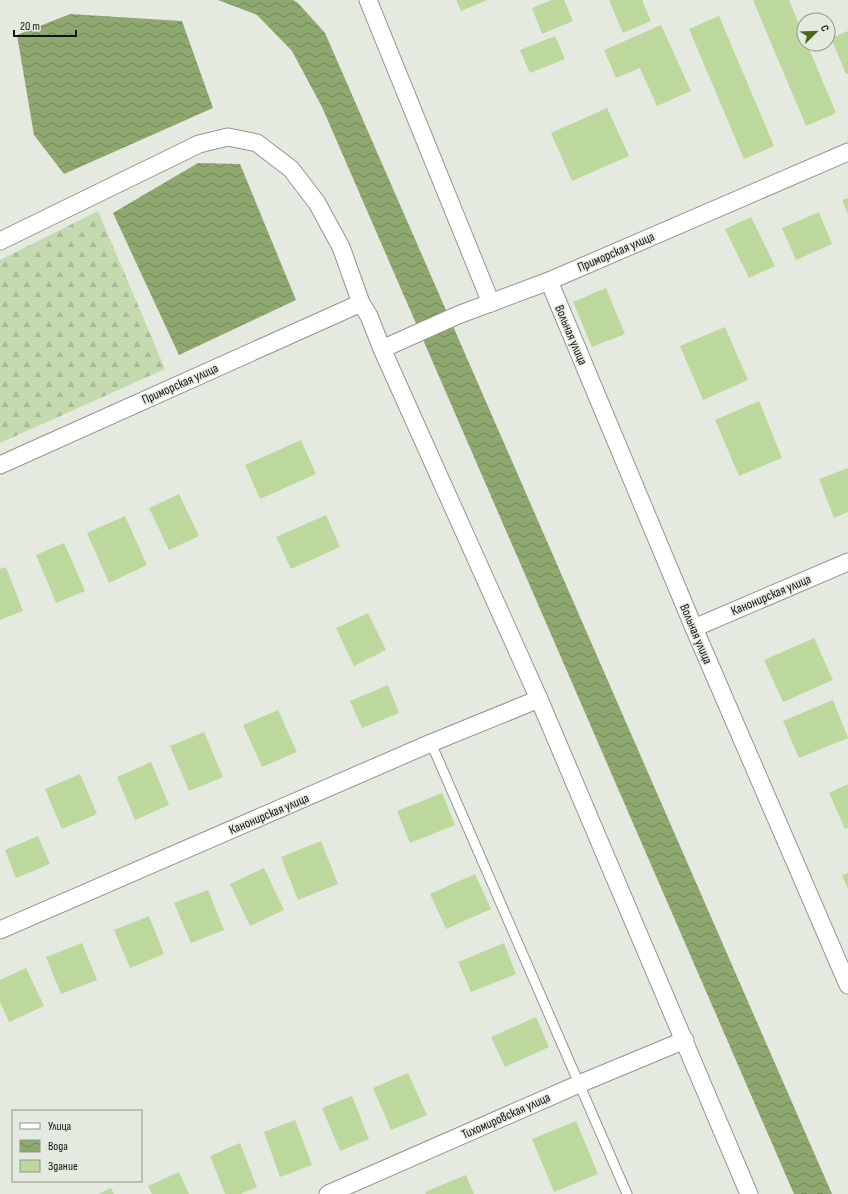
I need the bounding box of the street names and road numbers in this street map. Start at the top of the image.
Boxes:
street label: Приморская улица [575,229,657,275]
street label: Вольная улица [551,303,591,367]
street label: Приморская улица [139,360,221,408]
street label: Канонирская улица [729,571,813,619]
street label: Вольная улица [676,602,716,666]
street label: Канонирская улица [227,790,311,838]
street label: Тихомировская улица [459,1089,553,1143]

